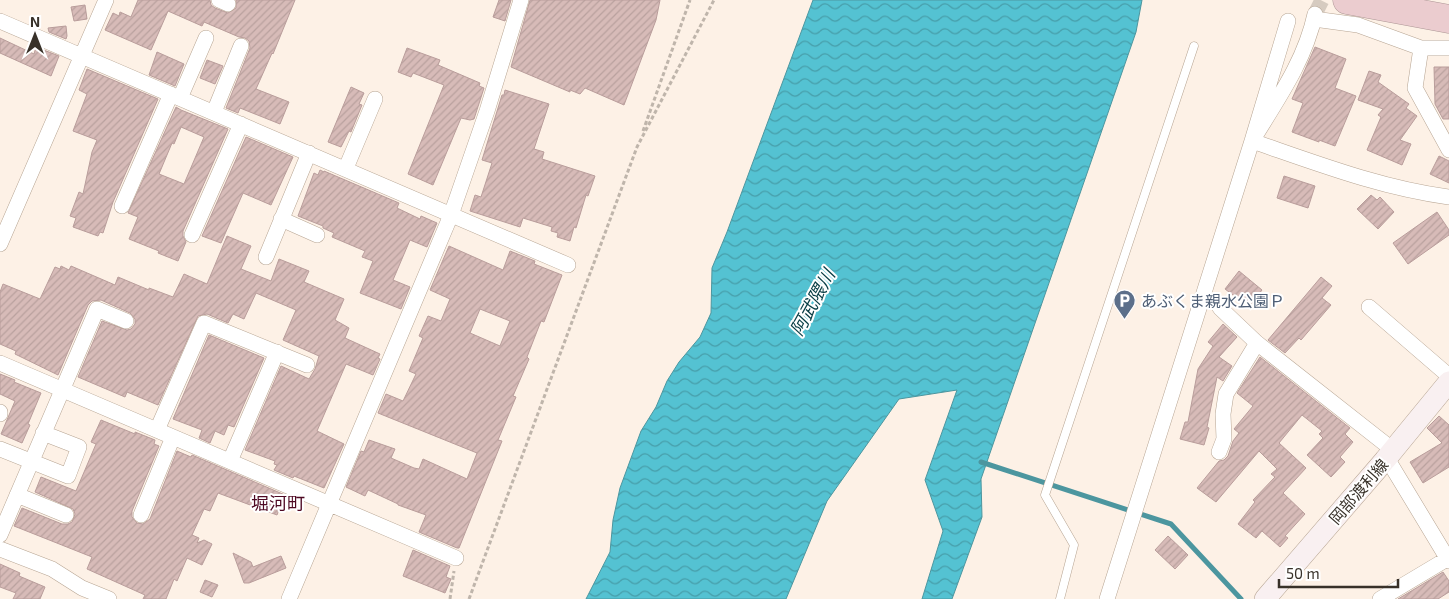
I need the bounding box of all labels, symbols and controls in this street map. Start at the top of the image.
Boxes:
north arrow [10,10,60,60]
text: N [30,13,40,30]
water label: 阿武隈川 [785,263,840,339]
parking icon: あぶくま親水公園Ｐ [1113,288,1137,319]
place label: あぶくま親水公園Ｐ [1141,291,1285,310]
street label: 岡部渡利線 [1325,455,1391,527]
district label: 堀河町 [251,492,305,514]
scale bar [1279,556,1398,588]
text: 50 m [1286,564,1320,582]

